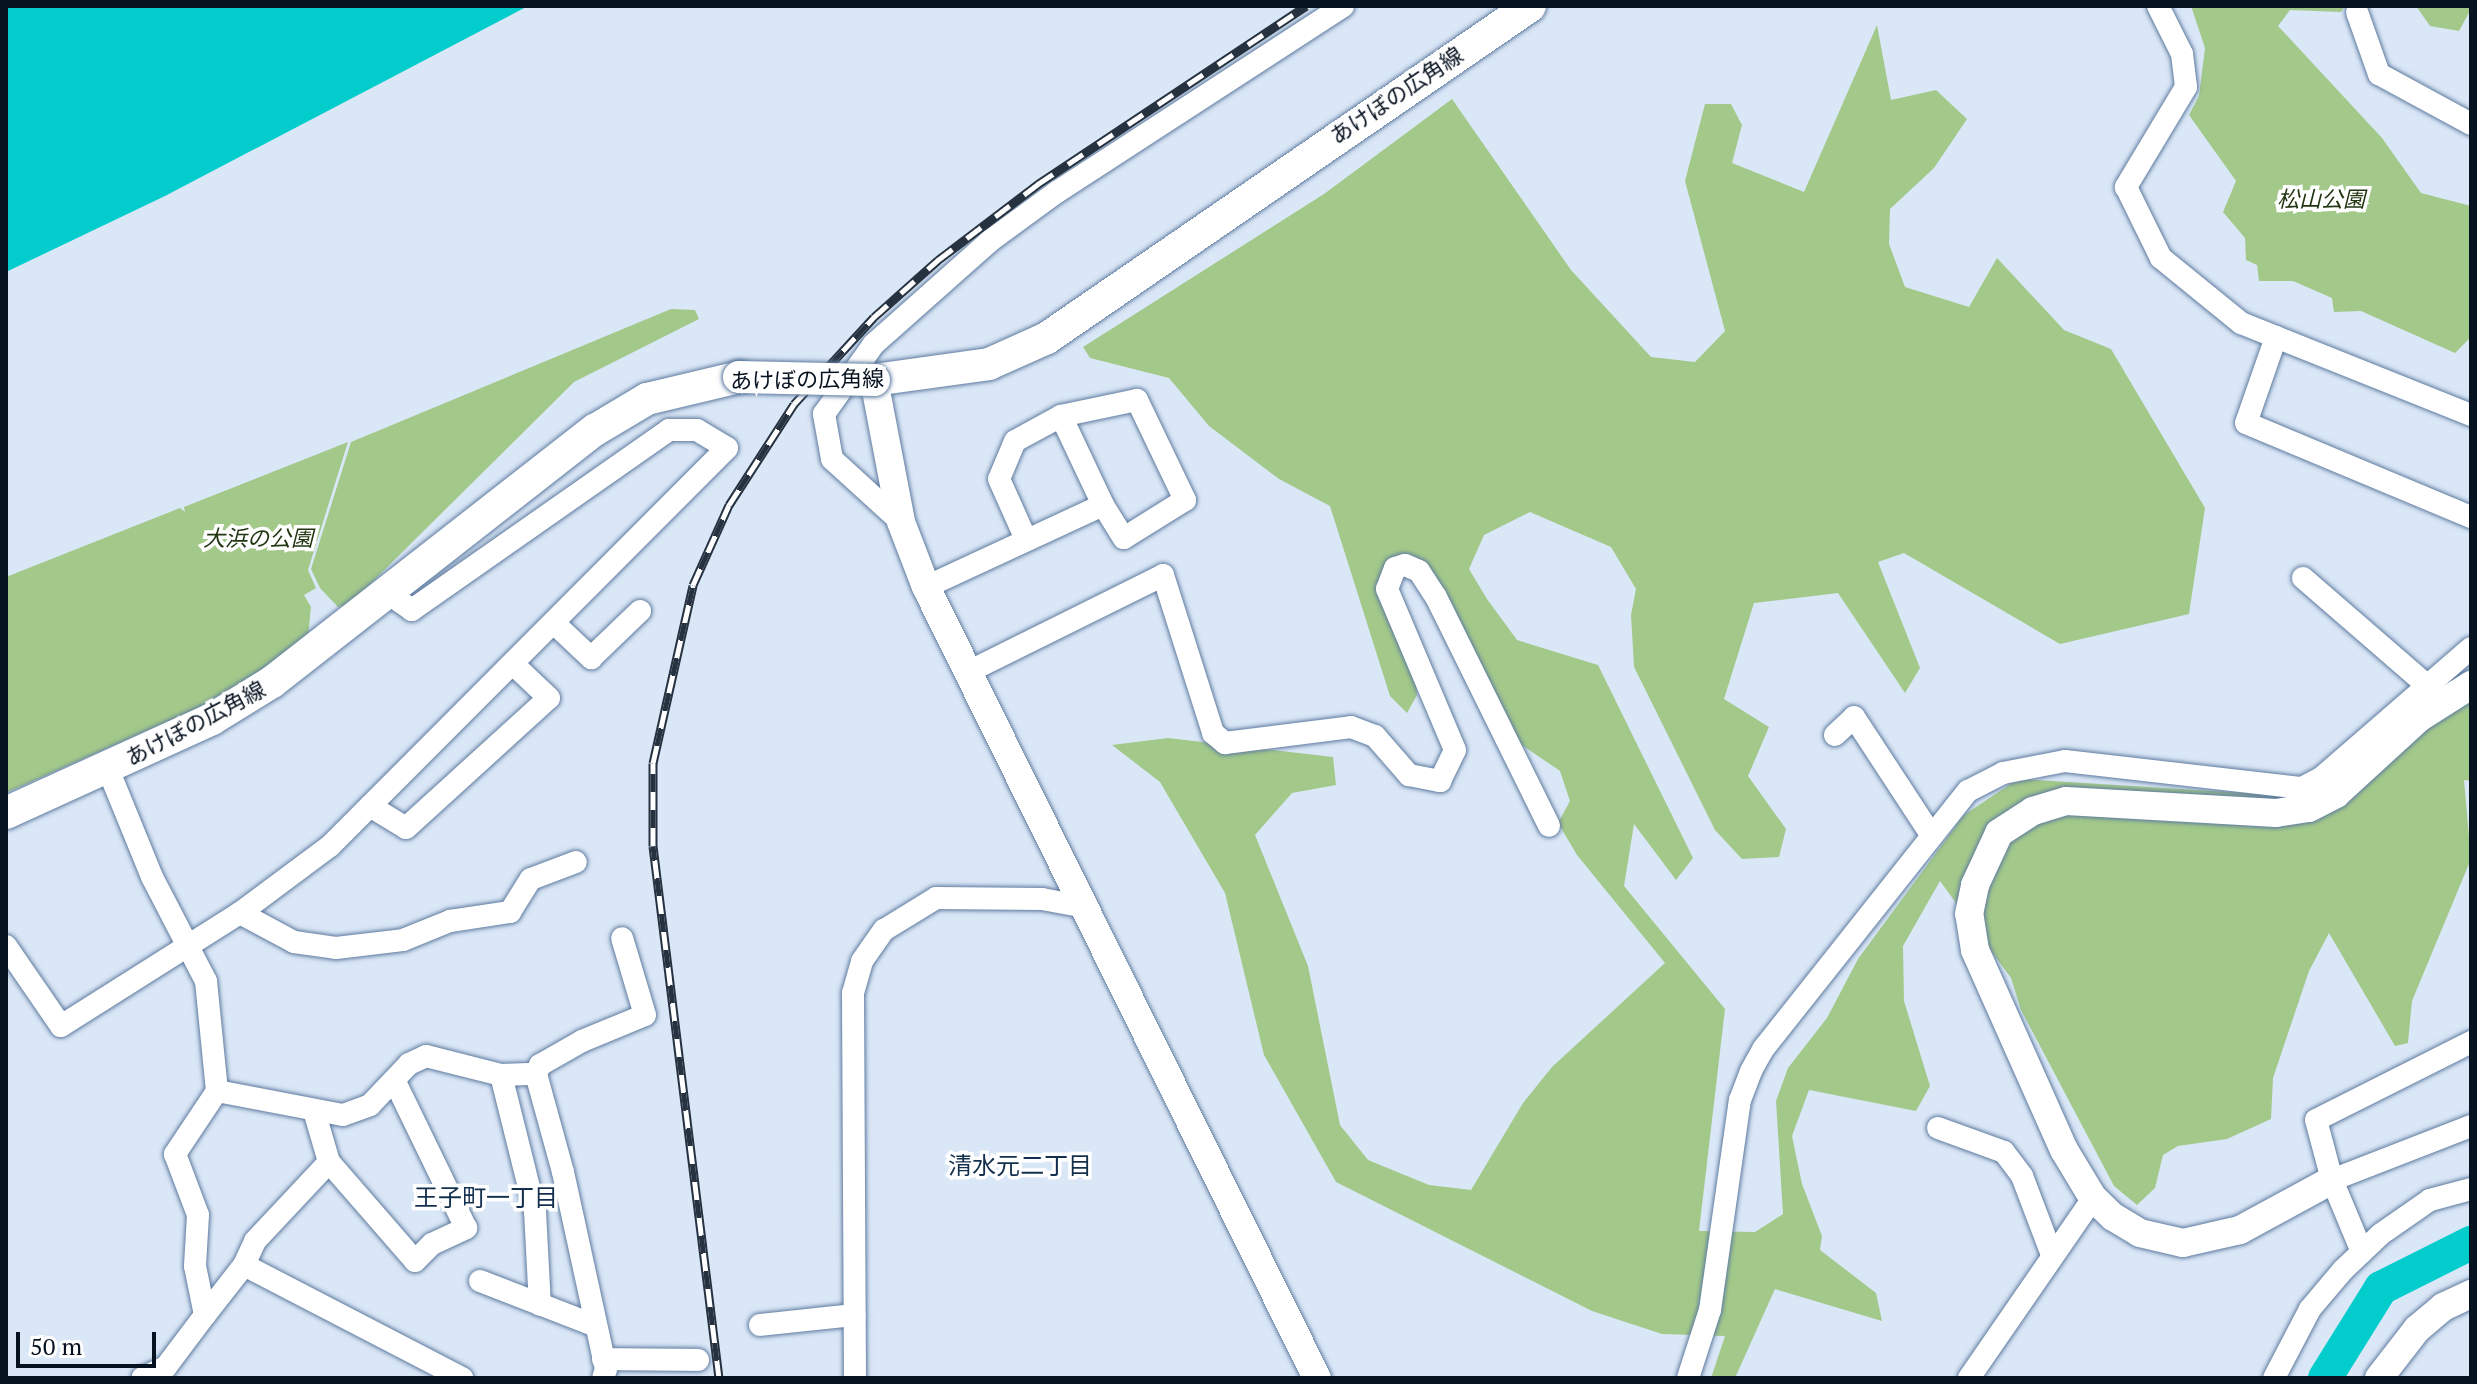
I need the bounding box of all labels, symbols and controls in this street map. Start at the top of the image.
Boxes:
street label: あけぼの広角線 [1325,41,1467,149]
park label: 松山公園 [2277,186,2365,212]
street label: あけぼの広角線 [730,364,884,394]
park label: 大浜の公園 [203,525,313,551]
street label: あけぼの広角線 [121,675,269,771]
district label: 清水元二丁目 [948,1152,1092,1180]
district label: 王子町一丁目 [414,1184,558,1212]
scale bar [20,1316,160,1366]
text: 50 m [30,1330,82,1362]

